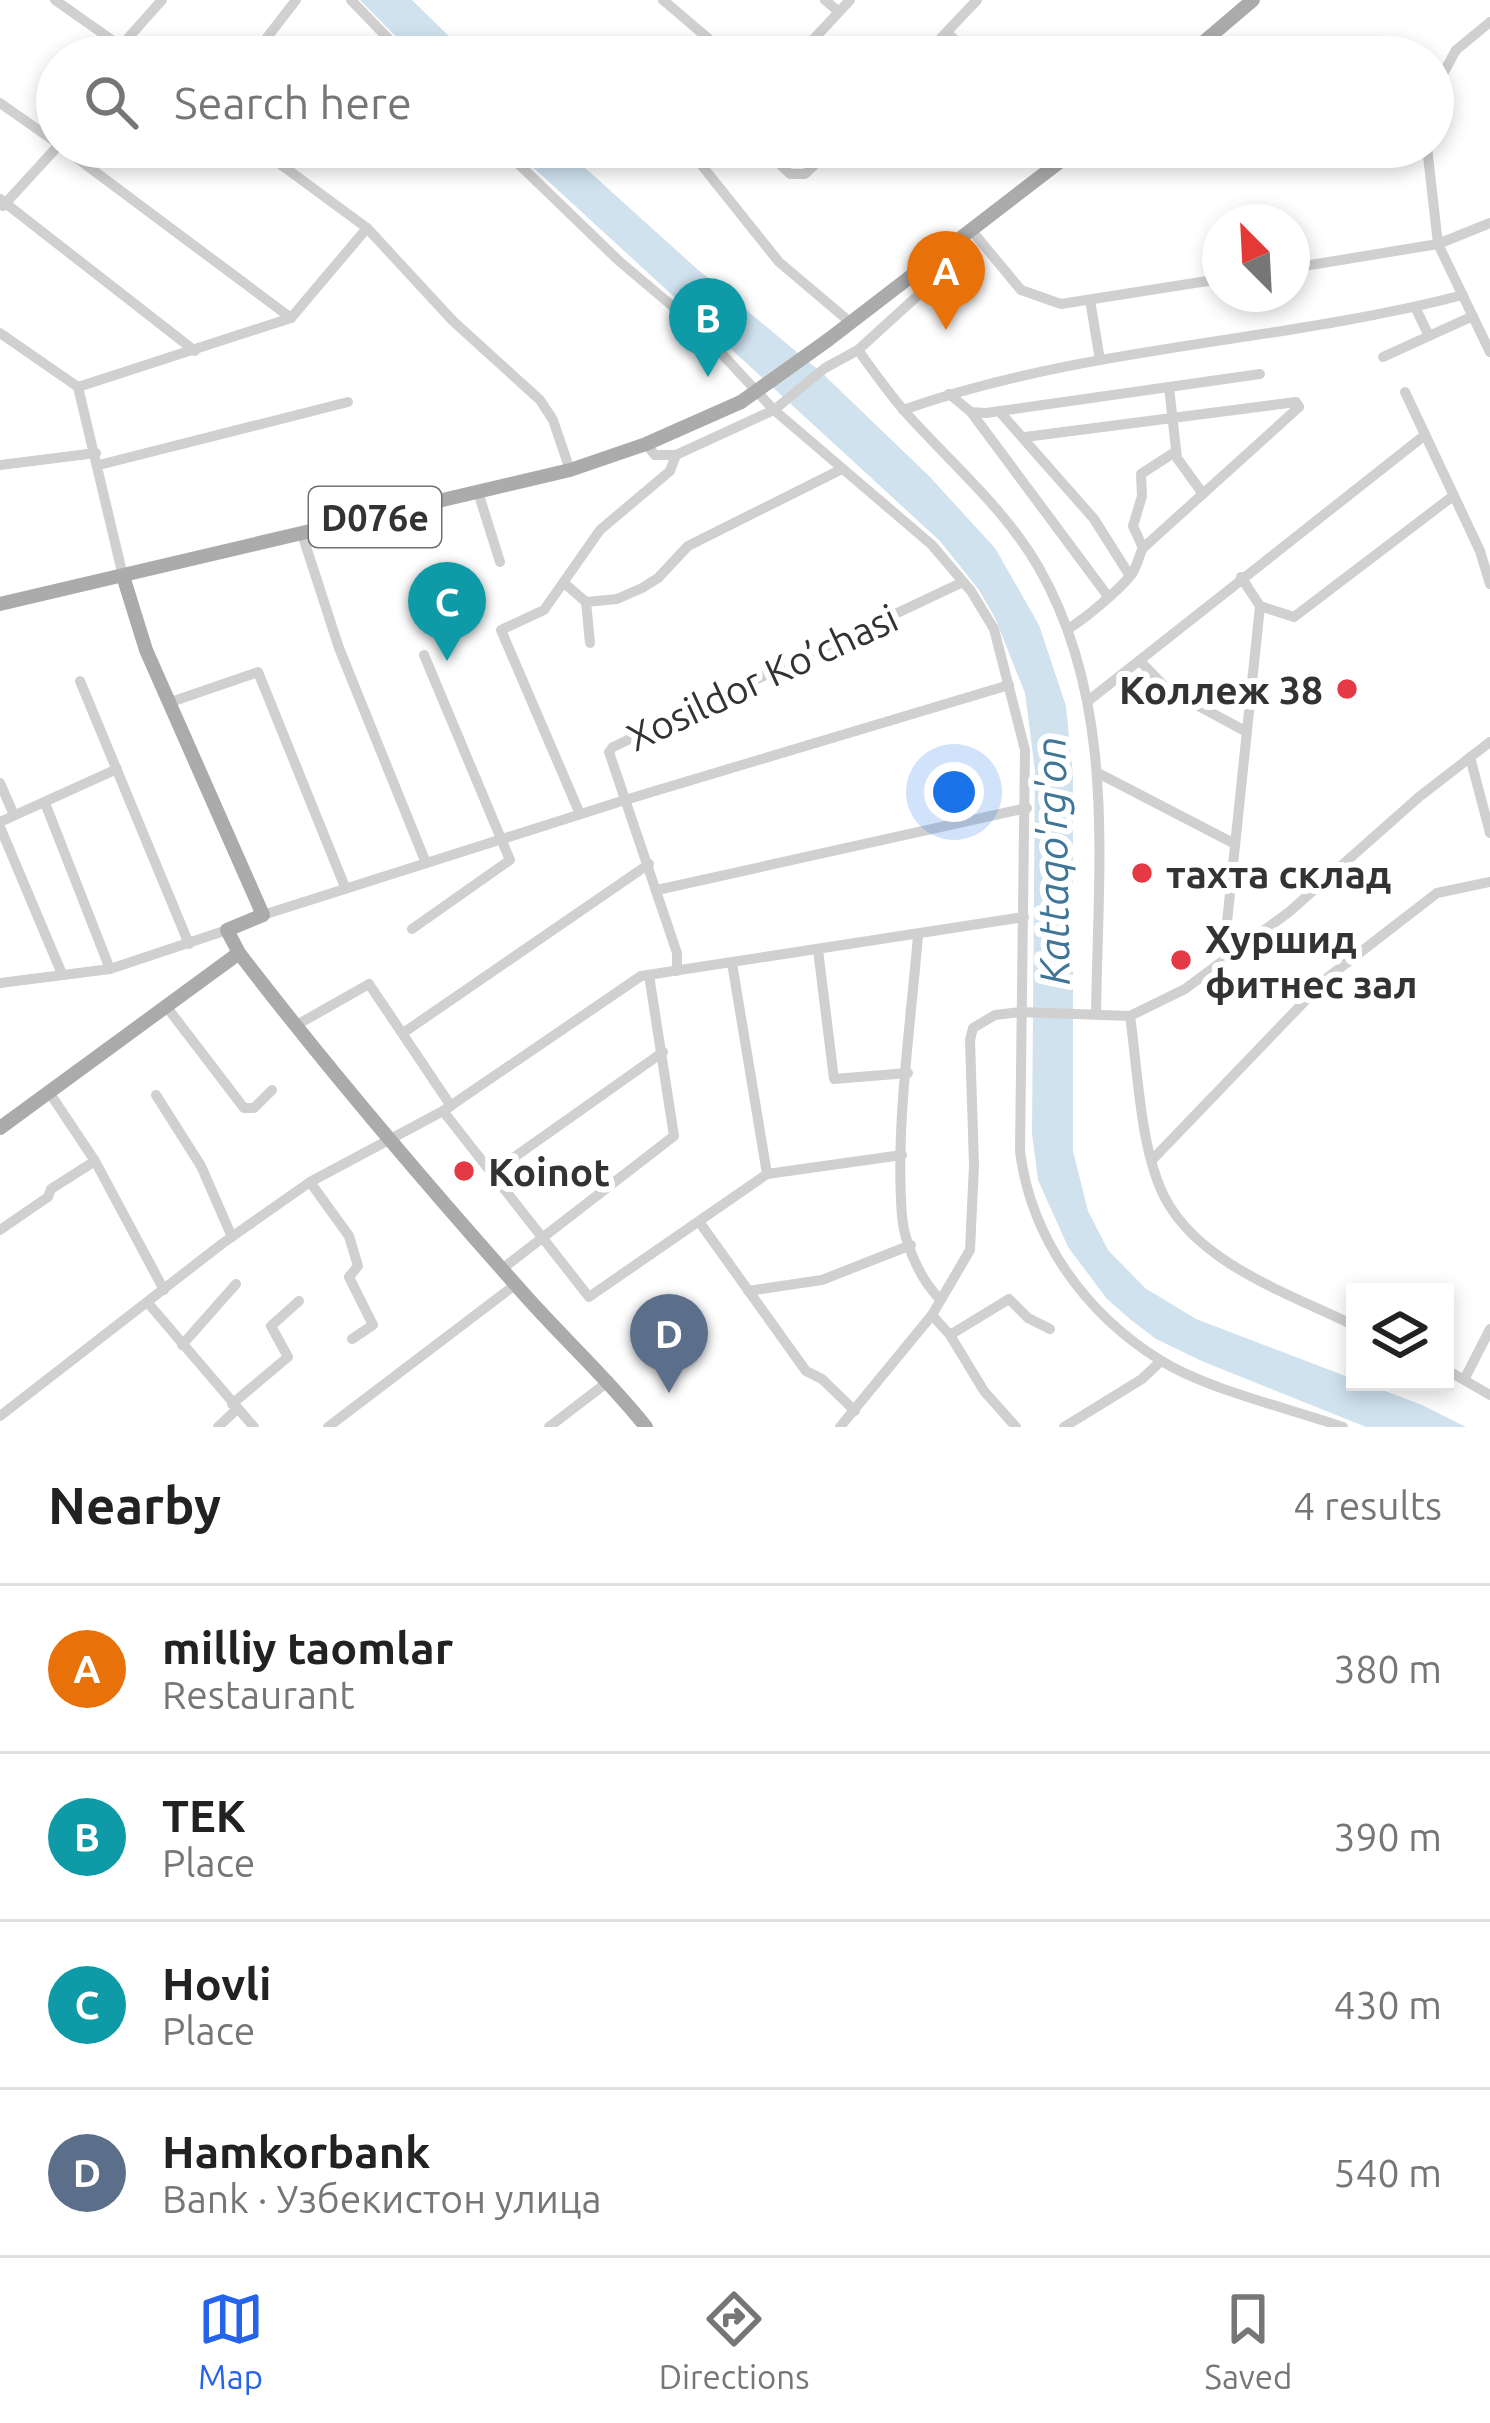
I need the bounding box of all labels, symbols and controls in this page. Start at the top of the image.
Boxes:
search box [36,36,1454,168]
icon: search [78,69,144,135]
text: Search here [174,77,412,128]
north arrow [1202,204,1310,312]
pin: A [907,231,985,330]
pin: B [669,278,747,377]
road number: D076e [309,487,441,547]
pin: C [408,562,486,661]
street label: Xosildor Ko’chasi [620,596,904,758]
place label: Коллеж 38 [1119,668,1323,711]
marker: Коллеж 38 [1334,676,1360,702]
water label: Kattaqo'rg'on [1026,736,1078,986]
your location [924,762,984,822]
place label: тахта склад [1166,852,1391,895]
marker: тахта склад [1129,860,1155,886]
place label: Хуршид фитнес зал [1205,917,1417,1005]
marker: Хуршид фитнес зал [1168,947,1194,973]
place label: Koinot [488,1150,610,1193]
marker: Koinot [451,1158,477,1184]
map controls [1346,1283,1454,1391]
button: layers [1346,1283,1454,1391]
pin: D [630,1294,708,1393]
text: Nearby [48,1476,221,1534]
text: 4 results [1293,1484,1442,1527]
text: milliy taomlar [162,1622,453,1673]
text: A [73,1647,101,1690]
text: 380 m [1333,1647,1442,1690]
text: Restaurant [162,1673,355,1716]
text: TEK [162,1790,246,1841]
text: B [74,1815,100,1858]
text: 390 m [1333,1815,1442,1858]
text: Place [162,1841,255,1884]
text: Hovli [162,1958,271,2009]
text: C [75,1983,99,2026]
text: 430 m [1333,1983,1442,2026]
text: Place [162,2009,255,2052]
text: Hamkorbank [162,2126,430,2177]
text: D [73,2151,101,2194]
text: 540 m [1333,2151,1442,2194]
text: Bank · Узбекистон улица [162,2177,602,2220]
tab: Map [198,2286,264,2395]
tab: Directions [659,2286,809,2395]
tab: Saved [1205,2286,1292,2395]

